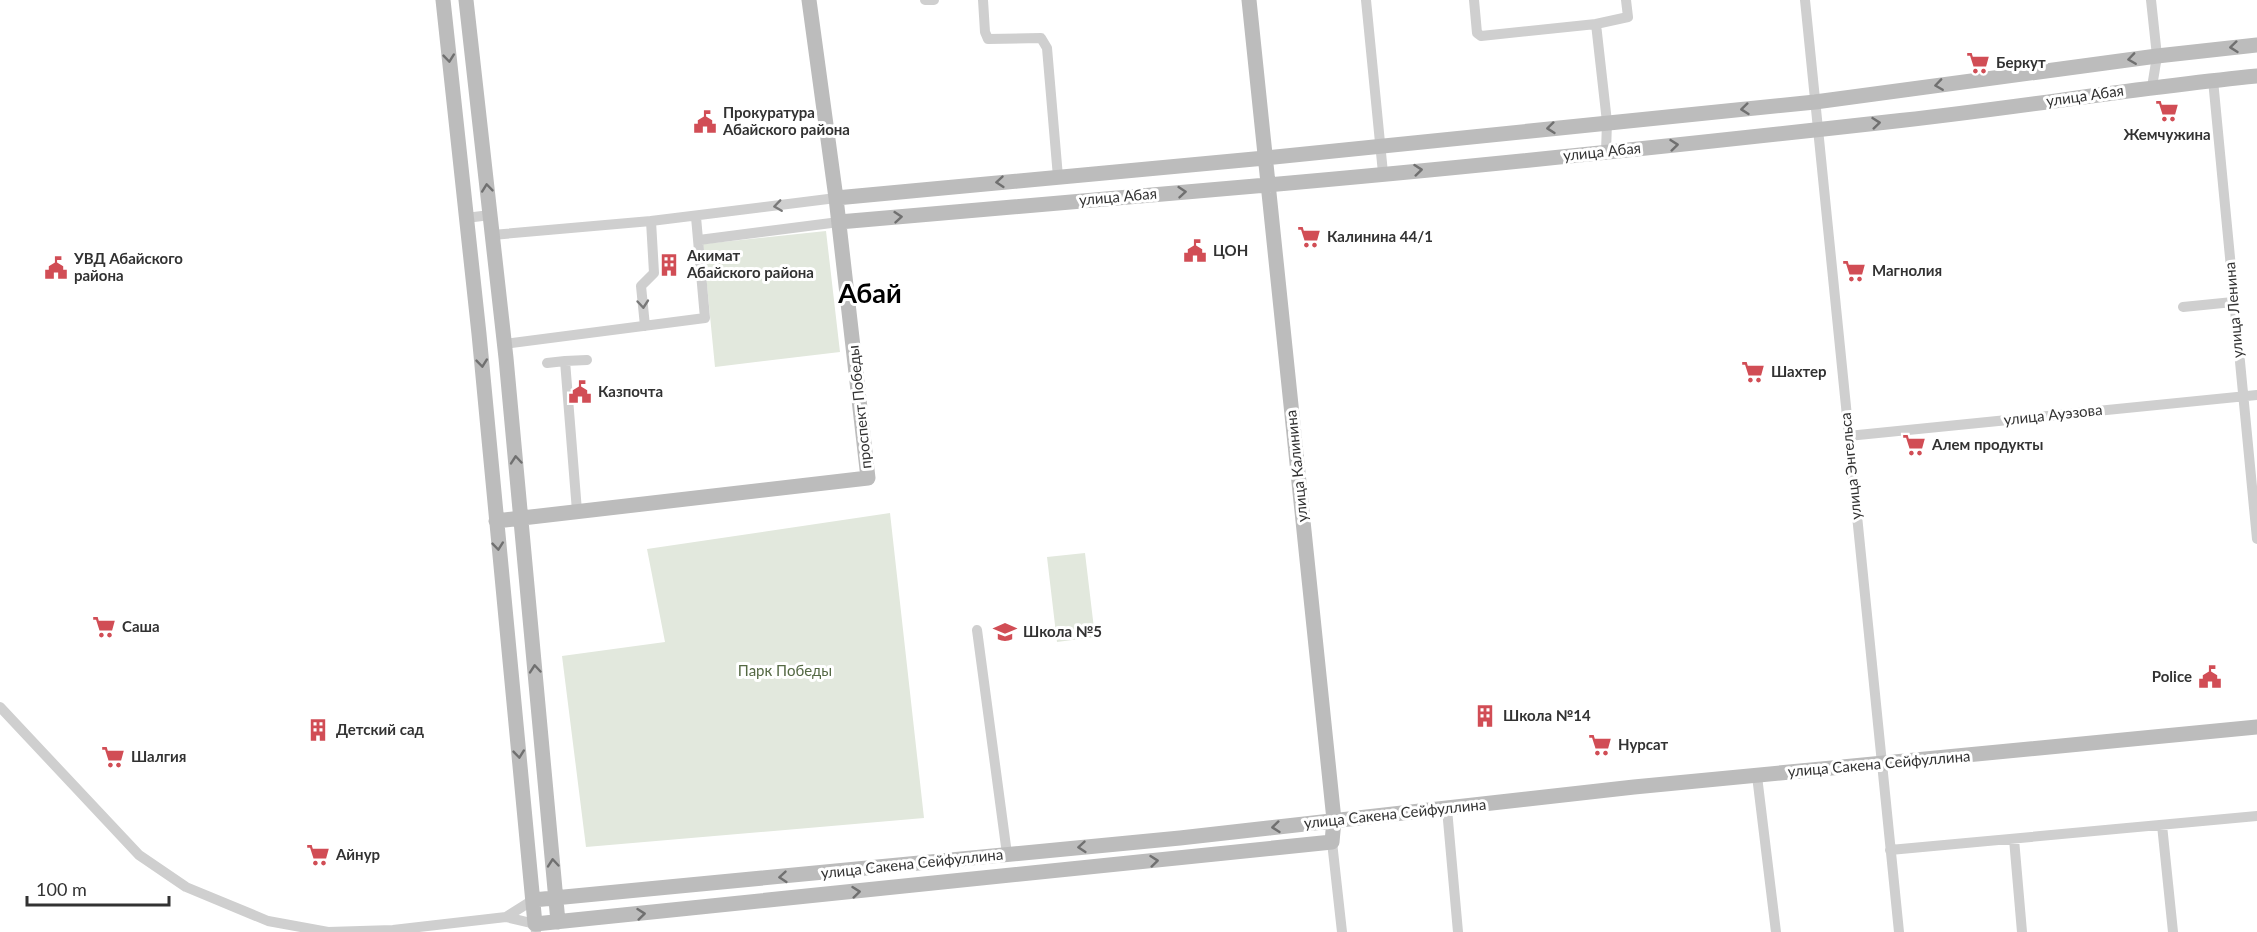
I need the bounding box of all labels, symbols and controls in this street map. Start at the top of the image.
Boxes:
one-way arrow [2229,40,2239,53]
supermarket icon: Беркут [1965,50,1991,76]
place label: Беркут [1996,53,2046,71]
one-way arrow [2127,53,2137,65]
one-way arrow [442,54,455,63]
one-way arrow [1934,79,1943,91]
street label: улица Абая [2045,81,2125,109]
supermarket icon: Жемчужина [2154,98,2180,124]
one-way arrow [1741,102,1750,115]
place label: Прокуратура Абайского района [722,103,850,138]
public building icon: Прокуратура Абайского района [692,109,718,135]
one-way arrow [1872,118,1881,130]
one-way arrow [1547,121,1556,134]
place label: Жемчужина [2123,125,2211,143]
street label: улица Абая [1562,138,1642,164]
one-way arrow [1670,139,1679,151]
one-way arrow [1413,164,1422,177]
one-way arrow [996,175,1005,188]
one-way arrow [481,184,494,193]
street label: улица Абая [1078,184,1158,208]
one-way arrow [1177,186,1186,199]
one-way arrow [774,199,783,211]
one-way arrow [893,211,902,224]
supermarket icon: Калинина 44/1 [1296,224,1322,250]
place label: Калинина 44/1 [1327,227,1433,245]
public building icon: ЦОН [1182,238,1208,264]
place label: ЦОН [1213,241,1248,259]
place label: Акимат Абайского района [686,246,814,281]
place label: УВД Абайского района [73,249,183,284]
building icon: Акимат Абайского района [656,252,682,278]
public building icon: УВД Абайского района [43,255,69,281]
supermarket icon: Магнолия [1841,258,1867,284]
place label: Магнолия [1872,261,1942,279]
street label: улица Ленина [2220,261,2246,359]
district label: Абай [837,276,902,309]
one-way arrow [636,299,649,308]
street label: проспект Победы [844,344,874,470]
one-way arrow [475,358,488,367]
supermarket icon: Шахтер [1740,359,1766,385]
place label: Шахтер [1771,362,1827,380]
public building icon: Казпочта [567,379,593,405]
place label: Казпочта [598,382,663,400]
street label: улица Ауэзова [2003,400,2103,428]
street label: улица Калинина [1281,409,1311,523]
street label: улица Энгельса [1835,412,1865,521]
supermarket icon: Алем продукты [1901,432,1927,458]
place label: Алем продукты [1931,435,2043,453]
one-way arrow [510,455,523,464]
one-way arrow [491,541,504,550]
supermarket icon: Саша [91,614,117,640]
place label: Саша [122,617,160,635]
school or university icon: Школа №5 [992,619,1018,645]
place label: Школа №5 [1023,622,1102,640]
park label: Парк Победы [738,661,832,679]
public building icon: Police [2197,664,2223,690]
one-way arrow [529,665,542,674]
place label: Police [2152,667,2192,685]
building icon: Школа №14 [1472,703,1498,729]
place label: Школа №14 [1503,706,1591,724]
building icon: Детский сад [305,717,331,743]
place label: Детский сад [336,720,425,738]
supermarket icon: Нурсат [1587,732,1613,758]
place label: Нурсат [1618,735,1669,753]
supermarket icon: Шалгия [100,744,126,770]
street label: улица Сакена Сейфуллина [1787,746,1971,780]
place label: Шалгия [131,747,186,765]
one-way arrow [512,750,525,759]
street label: улица Сакена Сейфуллина [1303,794,1487,832]
one-way arrow [1271,820,1280,833]
one-way arrow [1077,840,1086,853]
supermarket icon: Айнур [305,842,331,868]
street label: улица Сакена Сейфуллина [820,844,1004,882]
place label: Айнур [335,845,380,863]
one-way arrow [1150,855,1159,868]
one-way arrow [547,859,560,868]
scale bar [27,869,170,907]
one-way arrow [779,870,788,883]
text: 100 m [36,878,87,900]
one-way arrow [851,886,860,899]
one-way arrow [636,908,645,921]

